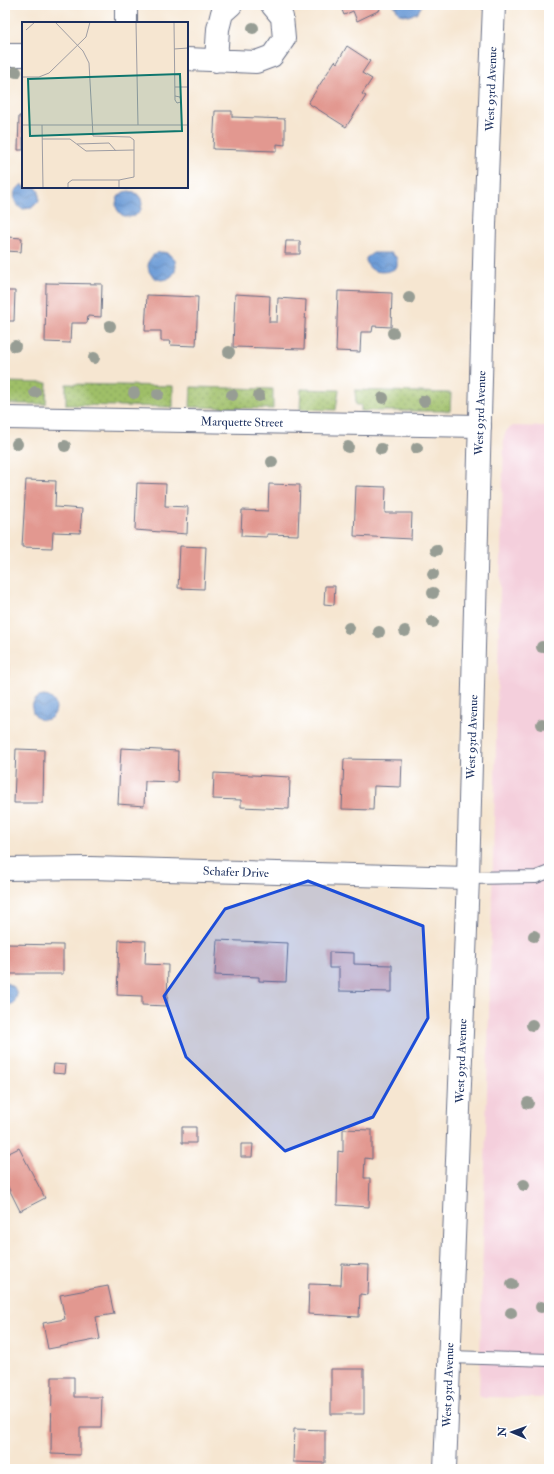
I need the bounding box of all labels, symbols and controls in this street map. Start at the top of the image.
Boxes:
inset map [22,22,188,188]
street label: West 93rd Avenue [482,46,500,133]
street label: West 93rd Avenue [471,370,489,457]
street label: Marquette Street [201,414,284,431]
street label: West 93rd Avenue [463,694,481,781]
street label: Schafer Drive [203,864,269,881]
street label: West 93rd Avenue [452,1018,470,1105]
street label: West 93rd Avenue [439,1342,457,1429]
north arrow [492,1412,532,1452]
text: N [496,1425,509,1438]

